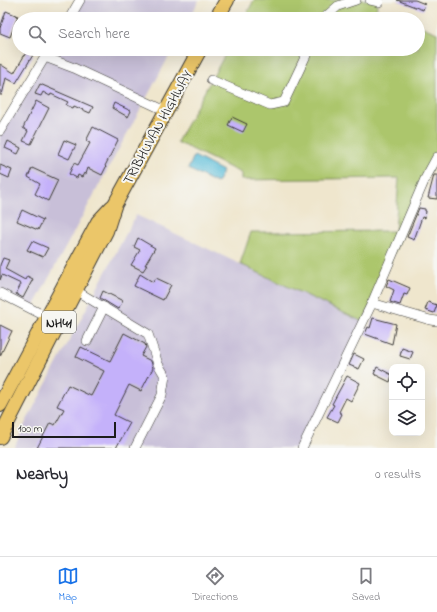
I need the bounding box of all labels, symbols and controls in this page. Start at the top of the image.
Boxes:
search box [12,12,425,56]
icon: search [26,23,48,45]
text: Search here [58,23,130,45]
street label: TRIBHUVAN HIGHWAY [118,66,199,189]
road number: NH41 [42,311,76,333]
map controls [389,364,425,436]
button: locate [389,364,425,400]
button: layers [389,400,425,436]
scale bar [12,420,116,439]
text: 100 m [18,421,42,437]
text: Nearby [16,462,68,487]
text: 0 results [375,465,421,484]
tab: Map [57,565,79,605]
tab: Directions [192,565,238,605]
tab: Saved [352,565,380,605]

